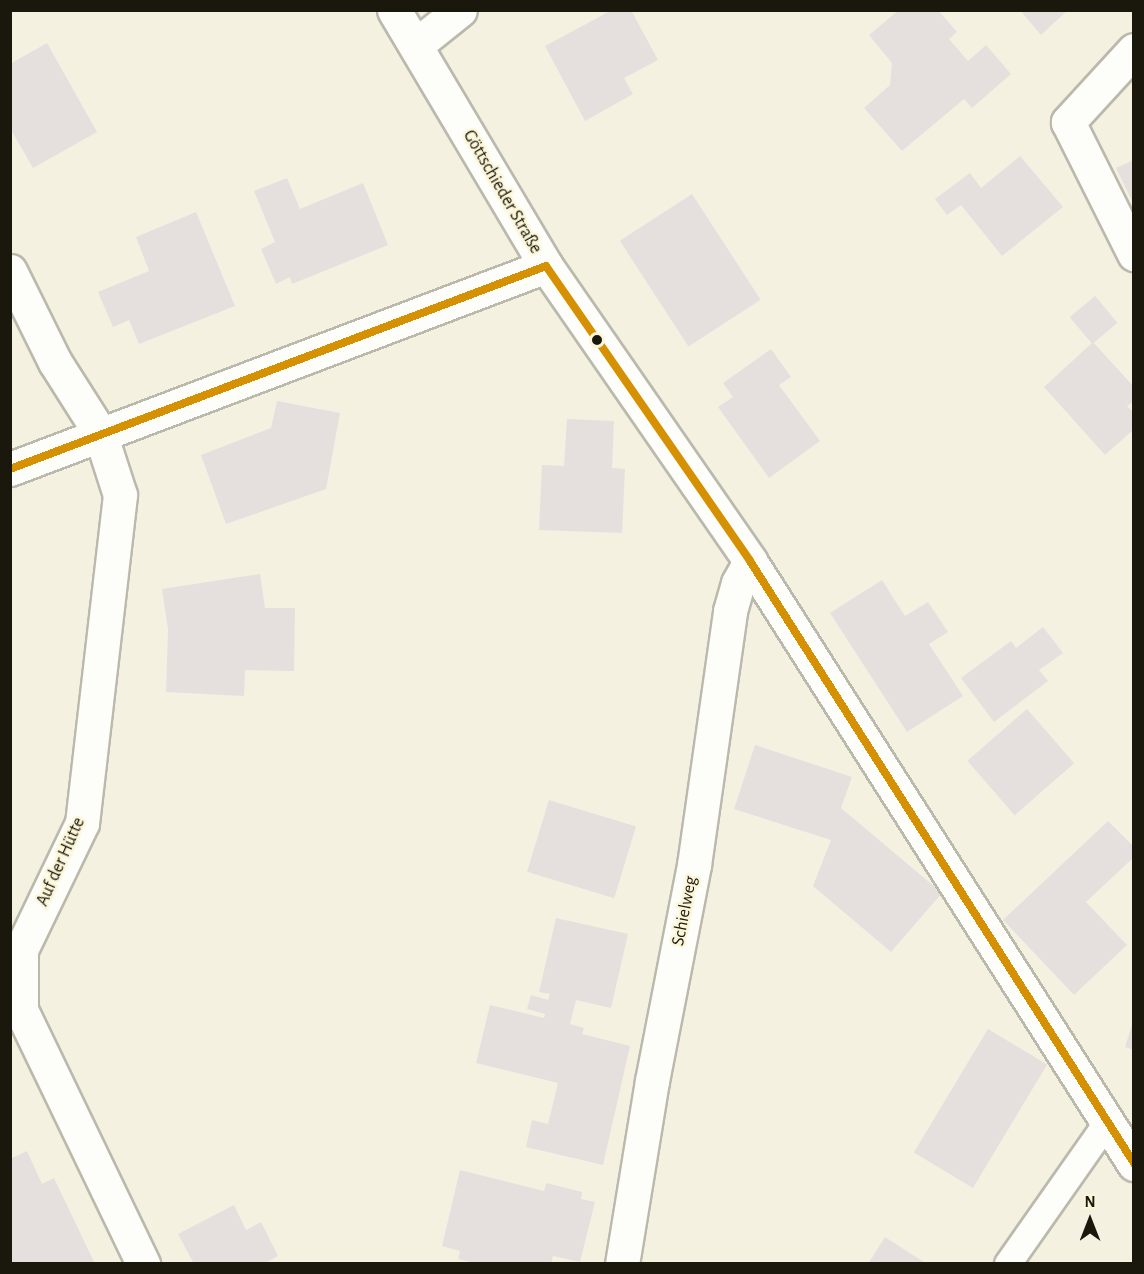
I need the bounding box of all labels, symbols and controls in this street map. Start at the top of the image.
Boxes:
street label: Göttschieder Straße [458,126,546,258]
unlabelled marker [591,334,603,346]
street label: Auf der Hütte [32,814,90,910]
street label: Schielweg [668,874,702,948]
north arrow [1060,1190,1120,1250]
text: N [1084,1194,1096,1210]

